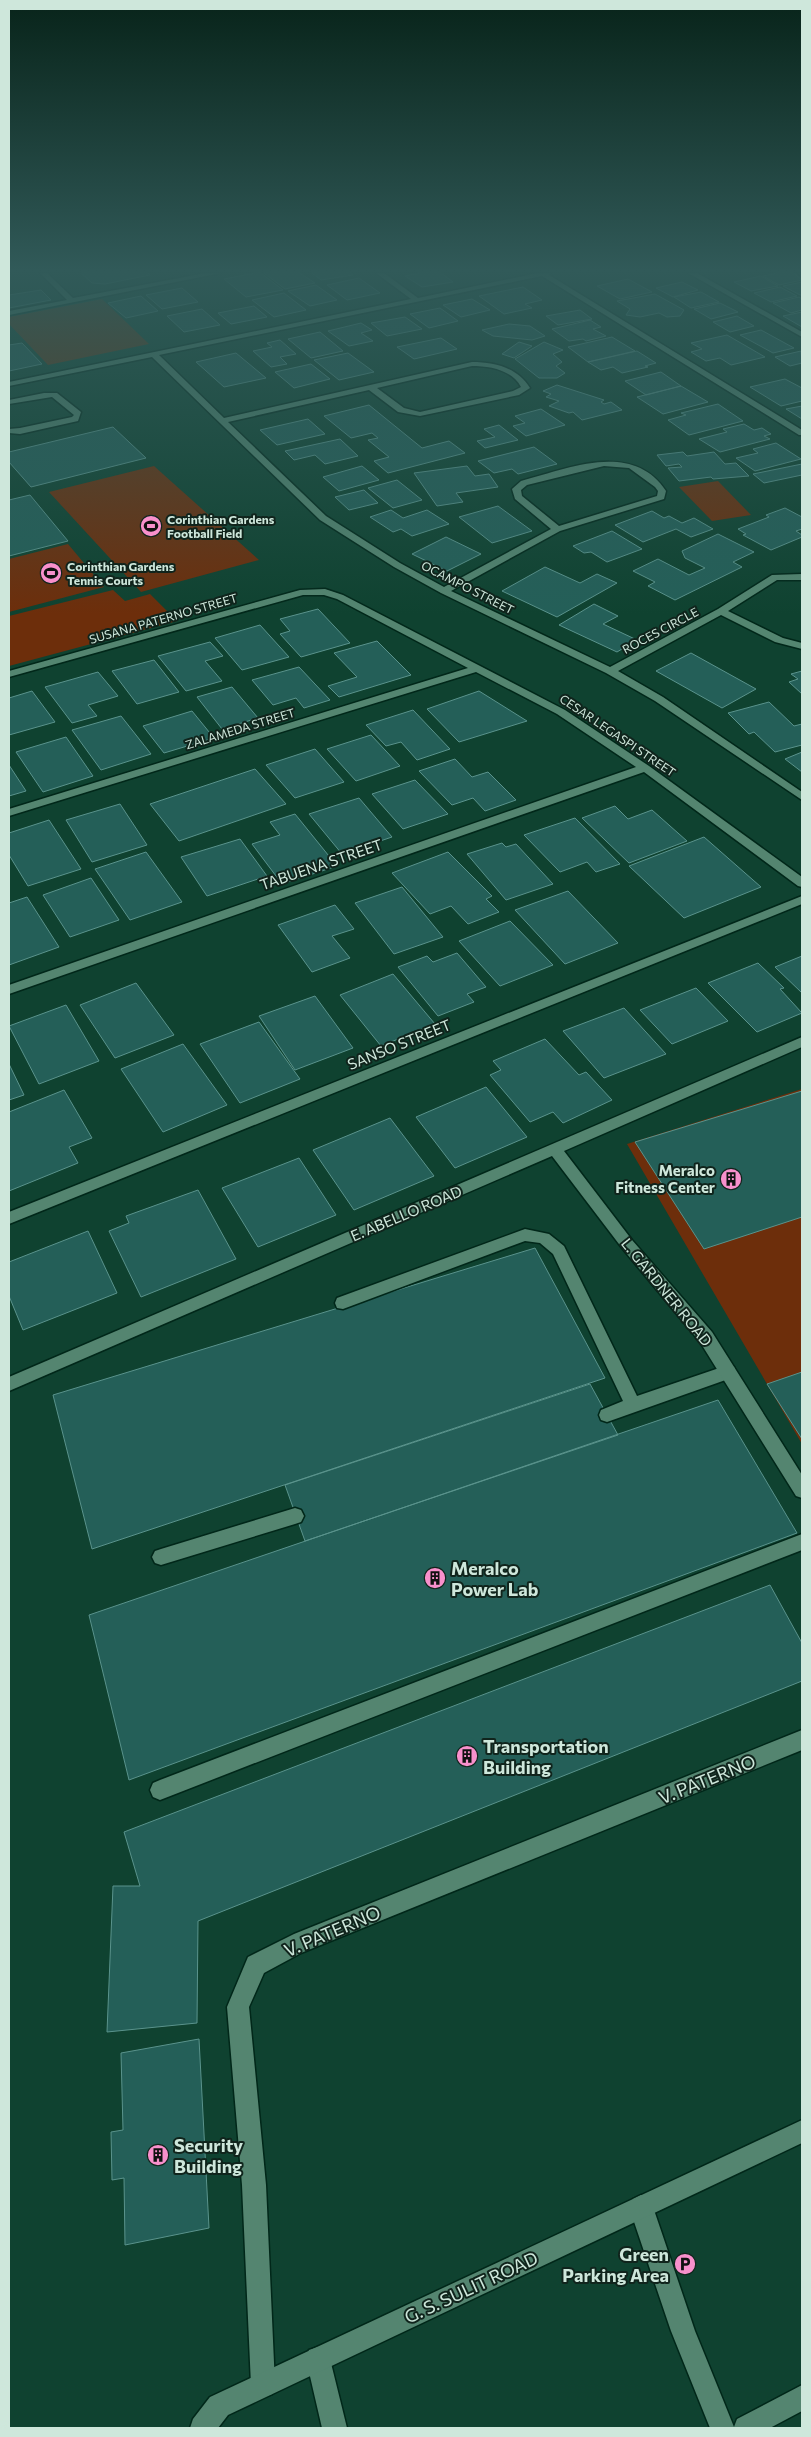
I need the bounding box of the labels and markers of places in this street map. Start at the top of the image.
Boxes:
place label: Corinthian Gardens Football Field [167,512,275,540]
sports icon: Corinthian Gardens Football Field [139,514,163,538]
place label: Corinthian Gardens Tennis Courts [67,559,175,587]
sports icon: Corinthian Gardens Tennis Courts [39,561,63,585]
place label: Meralco Fitness Center [615,1161,715,1196]
building icon: Meralco Fitness Center [719,1167,743,1191]
place label: Meralco Power Lab [451,1557,539,1600]
building icon: Meralco Power Lab [423,1566,447,1590]
place label: Transportation Building [483,1735,609,1778]
building icon: Transportation Building [455,1744,479,1768]
place label: Security Building [174,2134,243,2177]
building icon: Security Building [146,2143,170,2167]
place label: Green Parking Area [562,2243,669,2286]
parking icon: Green Parking Area [673,2252,697,2276]

